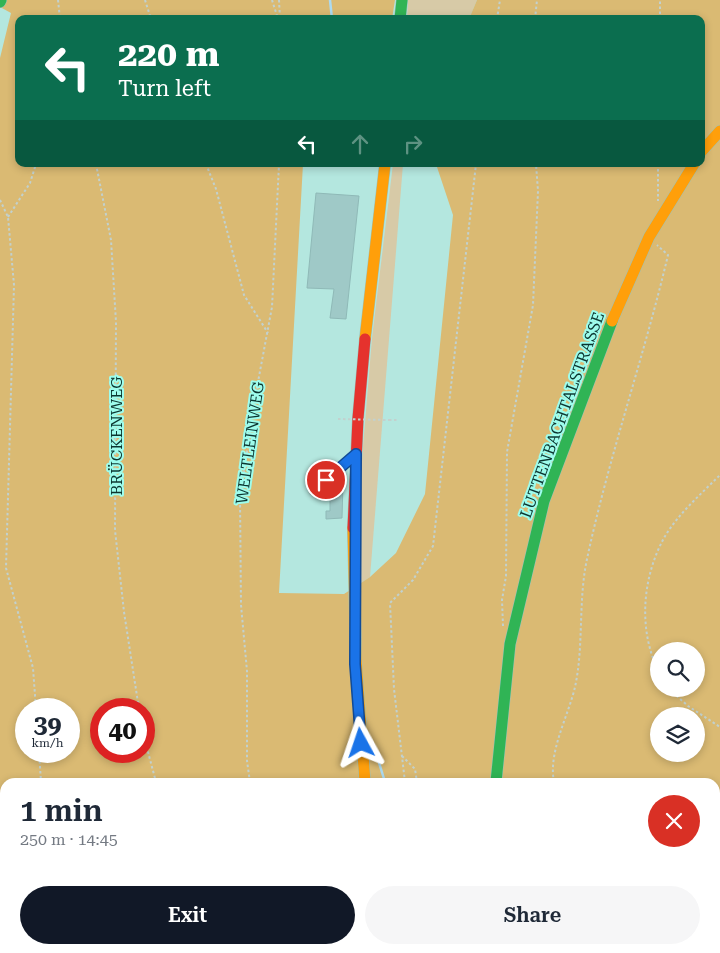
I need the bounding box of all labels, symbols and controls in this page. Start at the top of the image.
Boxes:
text: 220 m [118,34,219,75]
icon: left [35,35,100,100]
text: Turn left [118,76,211,101]
icon: left [293,130,321,158]
icon: ahead [346,130,374,158]
icon: right [399,130,427,158]
street label: LUTTENBACHTALSTRASSE [516,309,608,521]
street label: BRÜCKENWEG [107,376,126,496]
street label: WELTLEINWEG [232,380,268,506]
pin [305,459,347,501]
icon: arrive [312,466,340,494]
map controls [650,642,705,762]
button: search [650,642,705,697]
speed limit sign: 40 [90,698,155,763]
button: layers [650,707,705,762]
text: 39 [33,710,62,739]
position arrow [334,716,386,768]
text: km/h [31,736,64,750]
text: 1 min [20,793,103,828]
button: close [648,795,700,847]
text: 250 m · 14:45 [20,830,118,849]
button: Exit [20,886,355,944]
button: Share [365,886,700,944]

